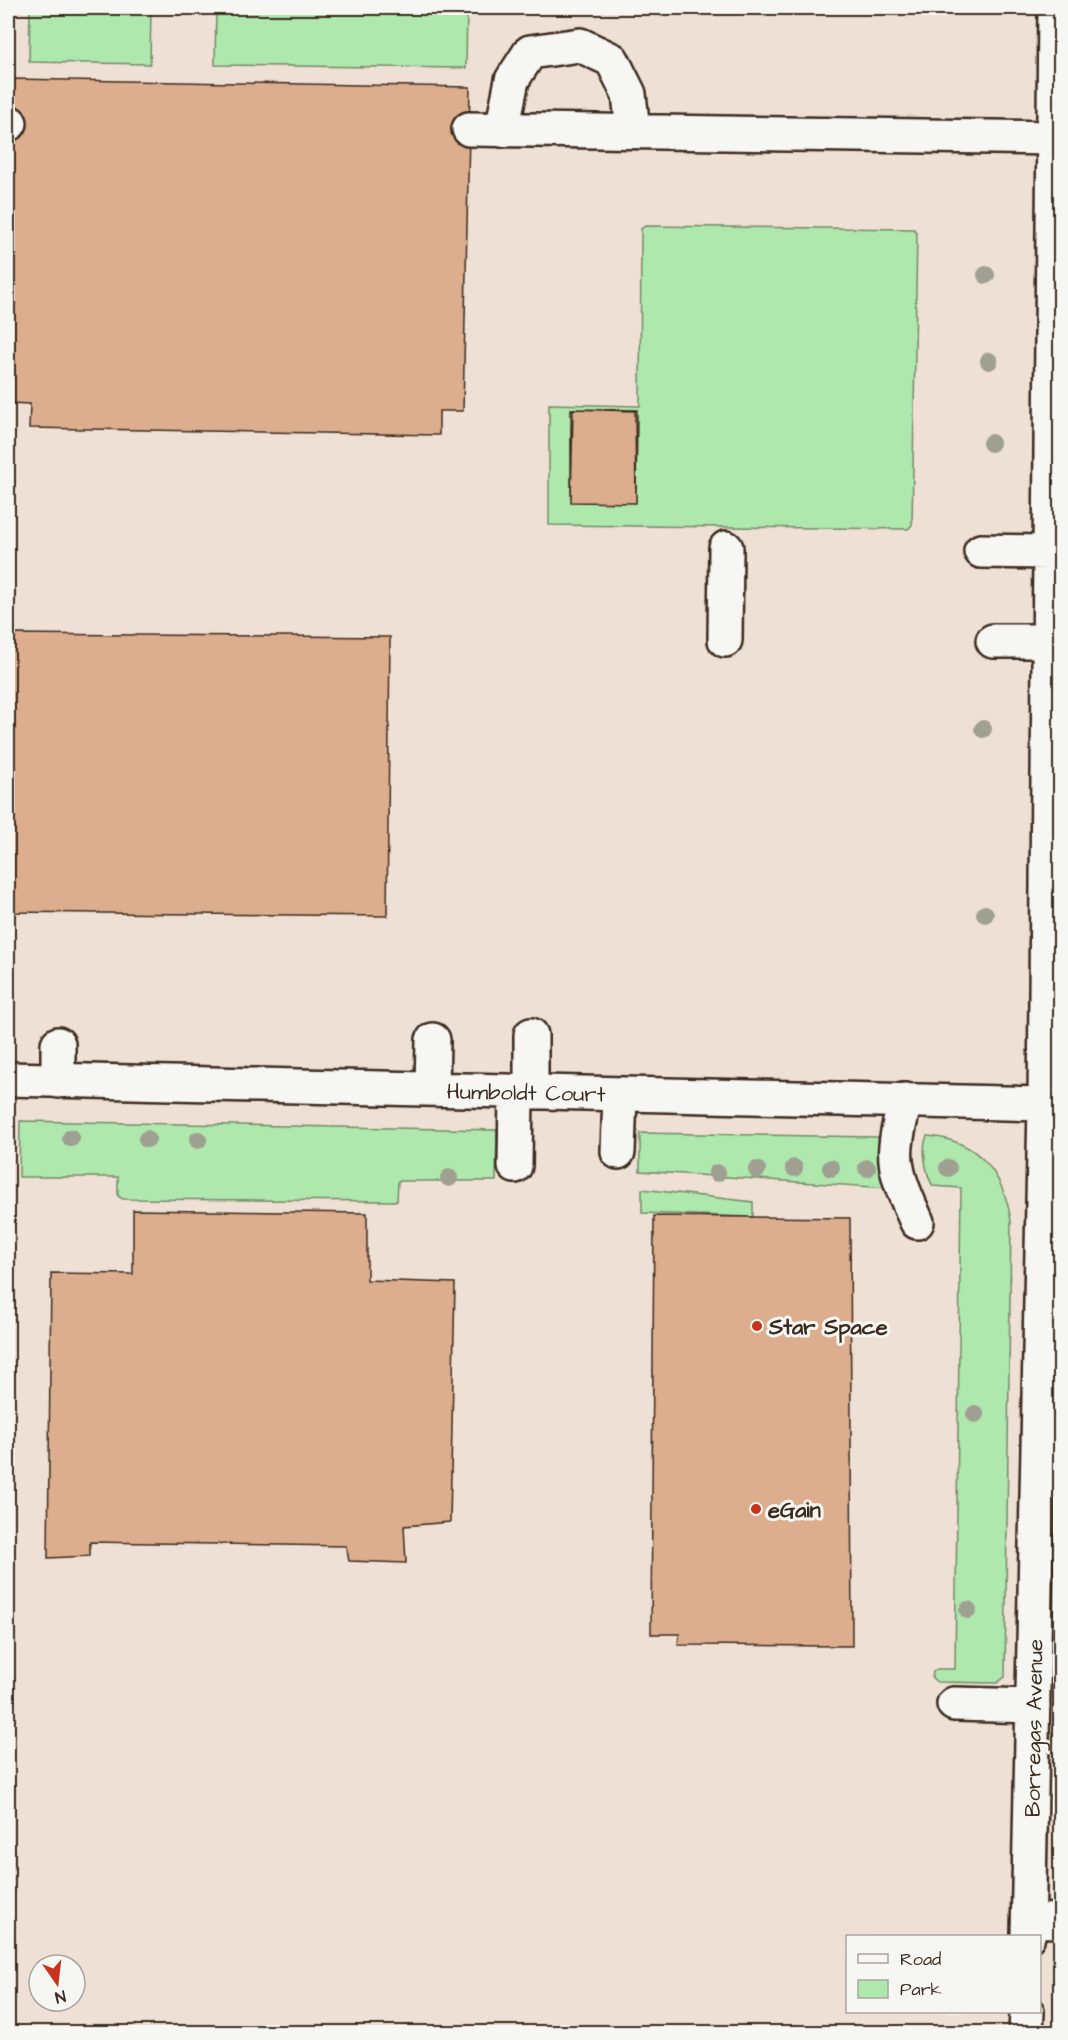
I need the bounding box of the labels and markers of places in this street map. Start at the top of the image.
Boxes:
place label: Star Space [768,1312,888,1343]
marker: Star Space [750,1319,764,1333]
place label: eGain [768,1495,821,1526]
marker: eGain [749,1502,763,1516]

